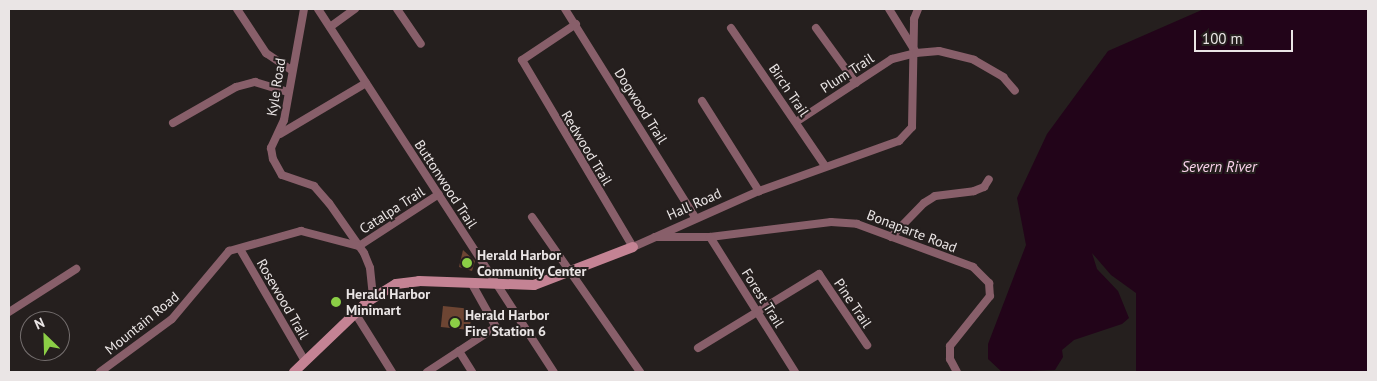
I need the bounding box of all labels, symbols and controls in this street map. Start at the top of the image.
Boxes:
scale bar [1197,20,1296,52]
text: 100 m [1202,29,1243,48]
street label: Plum Trail [817,50,877,96]
street label: Kyle Road [263,57,289,117]
street label: Birch Trail [765,60,813,120]
street label: Dogwood Trail [611,65,671,147]
street label: Redwood Trail [558,107,616,189]
street label: Buttonwood Trail [411,136,481,232]
water label: Severn River [1181,158,1257,176]
street label: Catalpa Trail [356,183,428,237]
street label: Hall Road [664,185,724,223]
street label: Bonaparte Road [865,206,959,256]
place label: Herald Harbor Community Center [477,247,587,280]
street label: Rosewood Trail [253,256,313,342]
marker: Herald Harbor Community Center [461,257,473,269]
street label: Forest Trail [738,265,788,331]
street label: Pine Trail [830,275,876,331]
place label: Herald Harbor Minimart [346,286,430,318]
street label: Mountain Road [102,288,182,358]
marker: Herald Harbor Minimart [330,296,342,308]
place label: Herald Harbor Fire Station 6 [465,307,549,340]
north arrow [20,311,70,361]
text: N [31,313,47,333]
marker: Herald Harbor Fire Station 6 [449,317,461,329]

